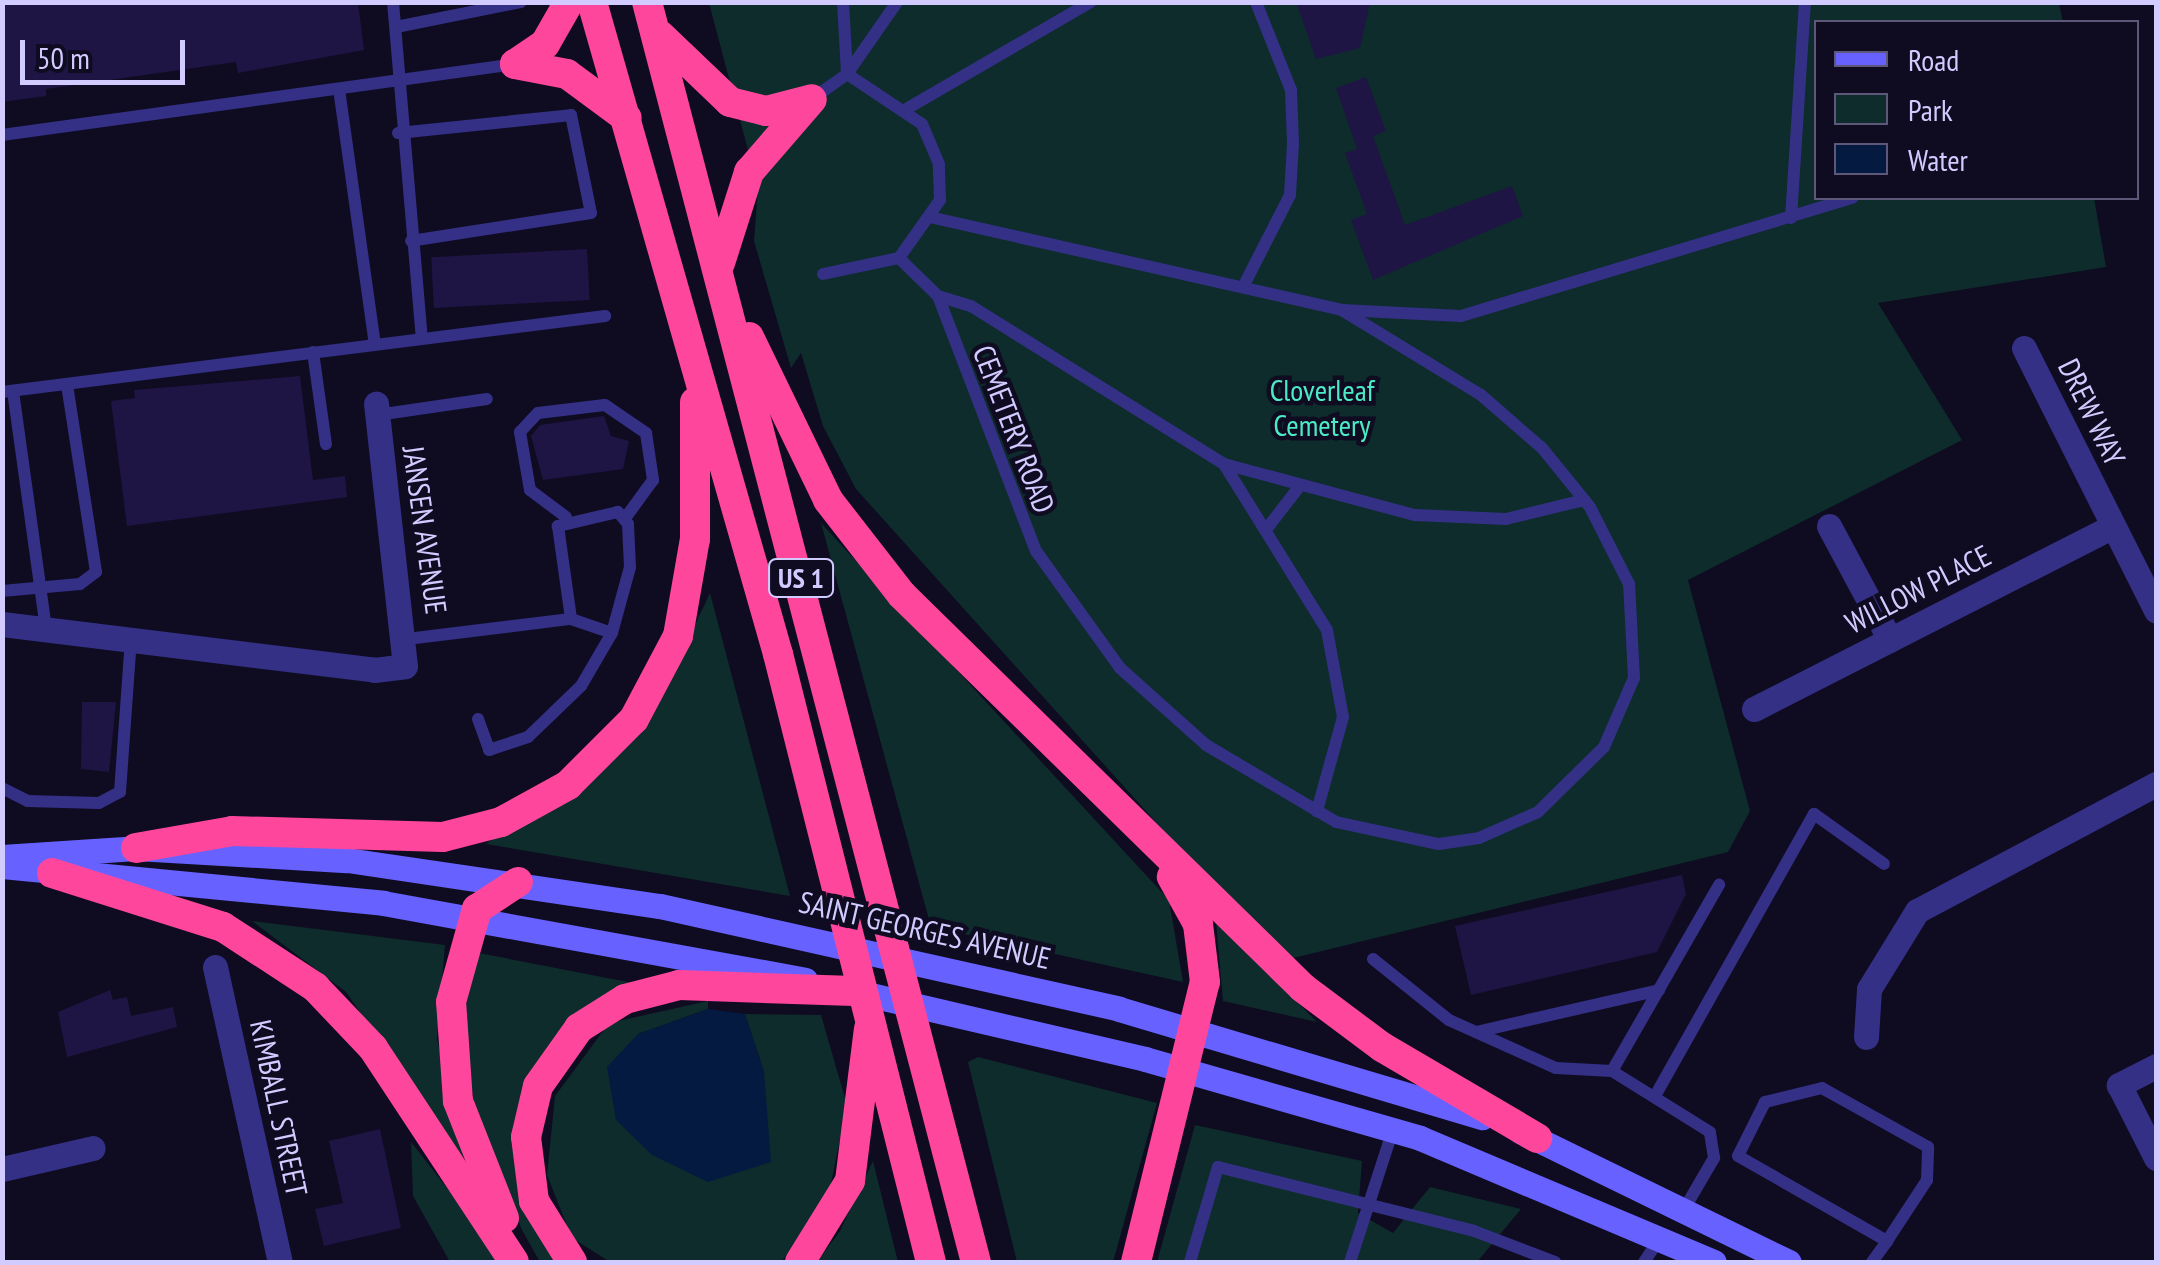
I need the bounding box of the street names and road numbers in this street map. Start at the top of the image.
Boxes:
street label: CEMETERY ROAD [965,340,1063,518]
street label: DREW WAY [2051,352,2133,472]
street label: JANSEN AVENUE [395,443,455,617]
street label: WILLOW PLACE [1839,537,1997,641]
road number: US 1 [766,555,836,601]
street label: SAINT GEORGES AVENUE [795,883,1055,977]
street label: KIMBALL STREET [243,1016,315,1200]

